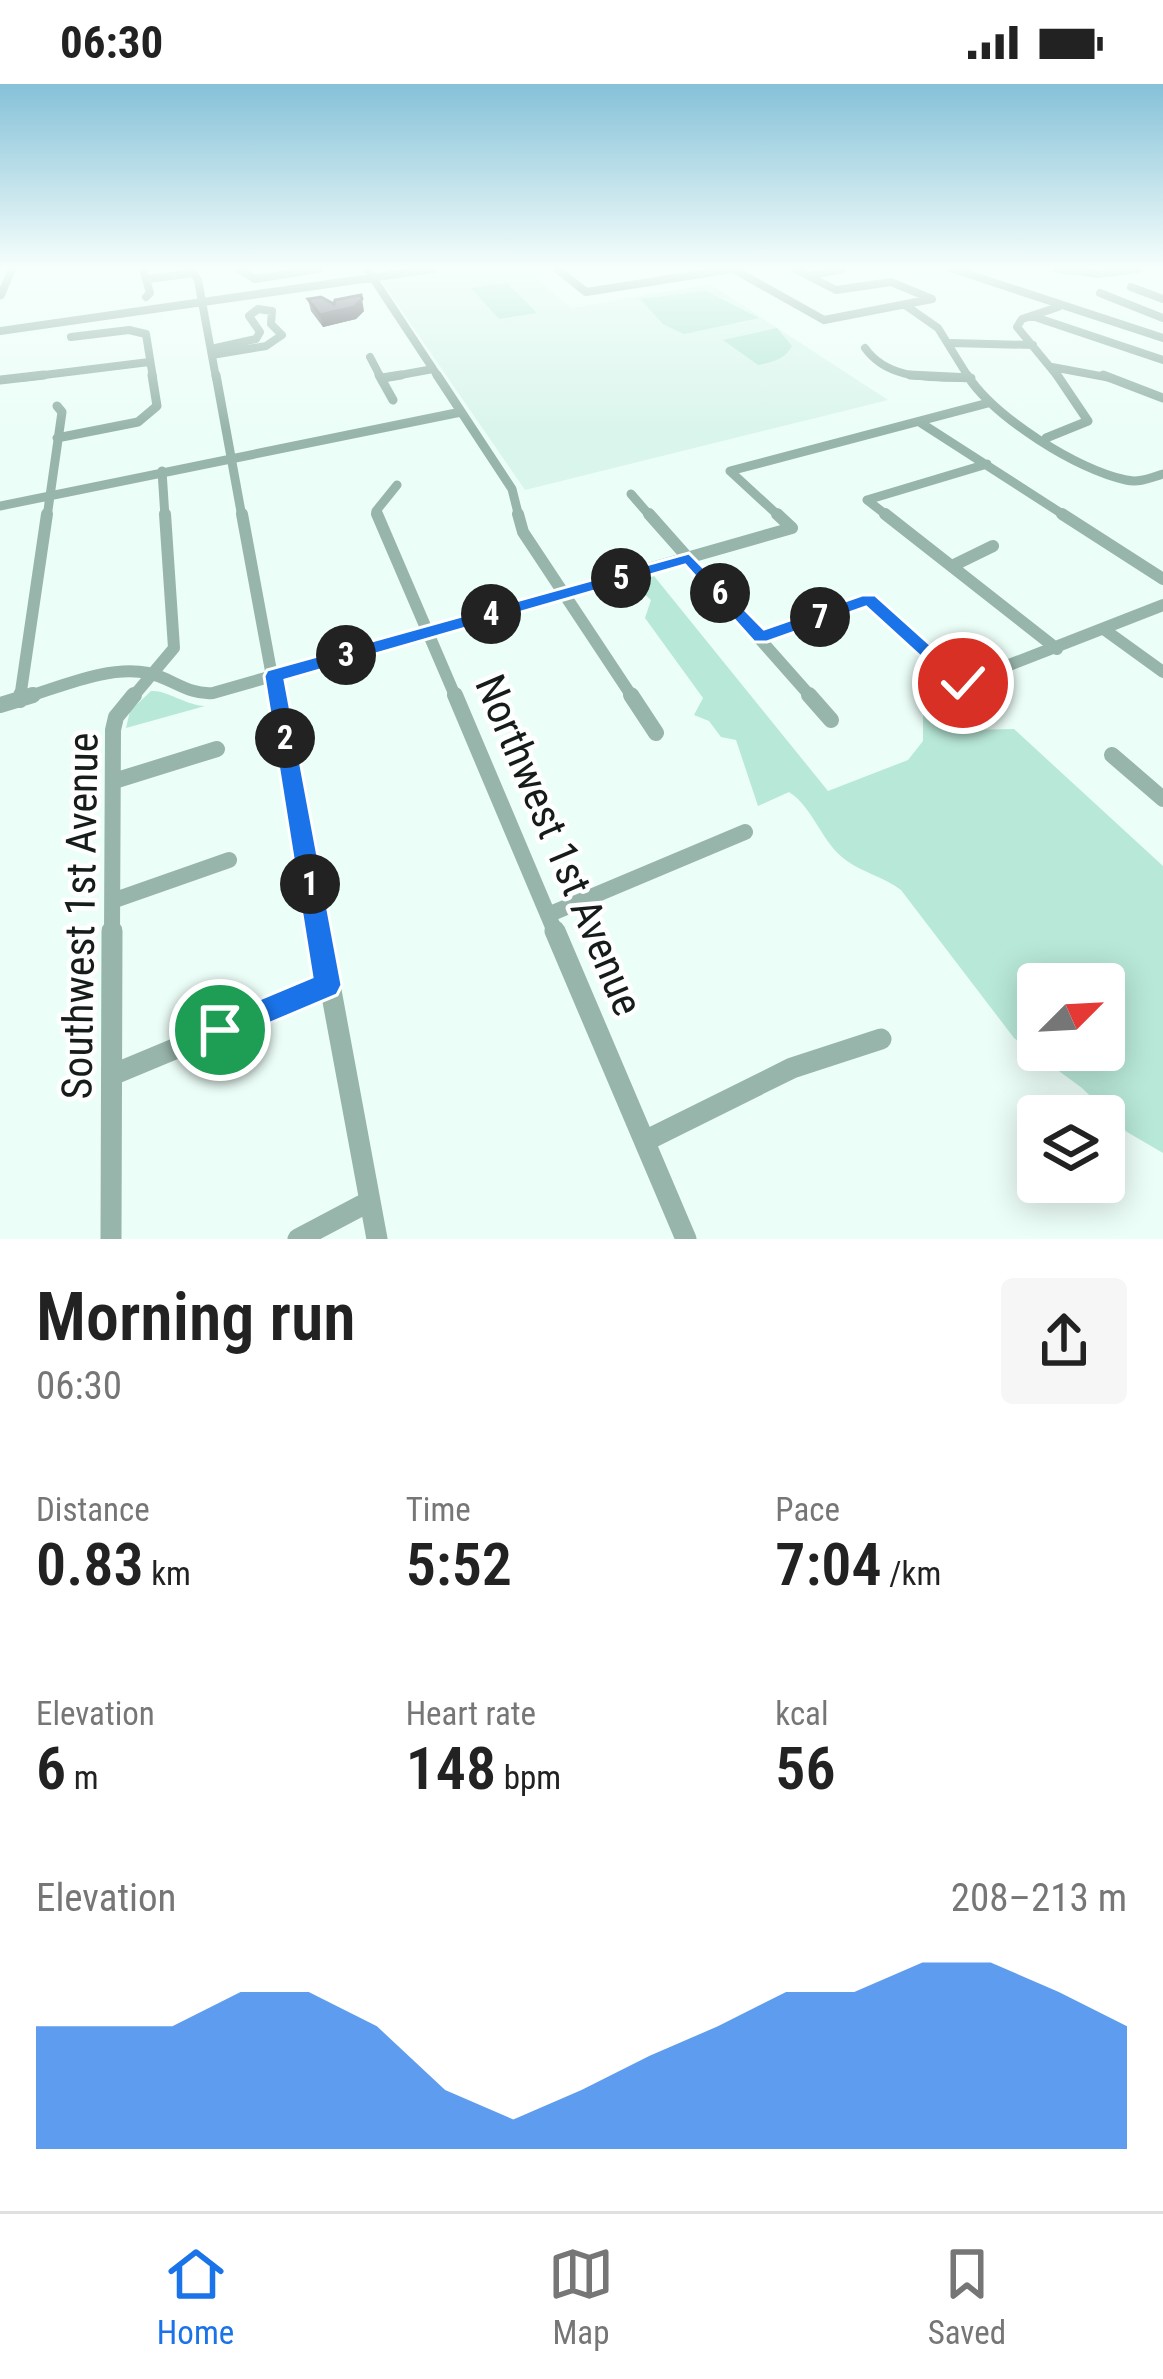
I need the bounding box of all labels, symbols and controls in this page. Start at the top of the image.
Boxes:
text: 06:30 [60,16,163,69]
pin: 5 [591,548,651,608]
text: 5 [613,558,629,597]
pin: 6 [690,563,750,623]
text: 6 [712,573,728,612]
pin: 4 [461,584,521,644]
pin: 7 [790,587,850,647]
text: 4 [483,594,499,633]
text: 7 [812,597,828,636]
pin: 3 [316,625,376,685]
pin [912,632,1014,734]
text: 3 [338,635,354,674]
icon: check [930,650,996,716]
street label: Northwest 1st Avenue [465,668,653,1022]
pin: 2 [255,708,315,768]
text: 2 [277,718,293,757]
street label: Southwest 1st Avenue [52,732,108,1100]
pin: 1 [280,854,340,914]
text: 1 [302,864,318,903]
north arrow [1017,963,1125,1071]
map controls [1017,963,1125,1203]
pin [169,979,271,1081]
icon: arrive [187,997,253,1063]
button: layers [1017,1095,1125,1203]
button: share [1001,1278,1127,1404]
text: Morning run [36,1279,356,1356]
text: 06:30 [36,1363,122,1409]
text: Distance [36,1490,150,1529]
text: Time [406,1490,471,1529]
text: Pace [775,1490,840,1529]
text: 0.83 [36,1529,144,1600]
text: 5:52 [406,1529,512,1600]
text: 7:04 [775,1529,882,1600]
text: km [144,1554,191,1593]
text: /km [882,1554,941,1593]
text: Elevation [36,1694,155,1733]
text: Heart rate [406,1694,536,1733]
text: kcal [775,1694,829,1733]
text: 6 [36,1733,66,1804]
text: 148 [406,1733,496,1804]
text: 56 [775,1733,836,1804]
text: m [66,1758,99,1797]
text: bpm [496,1758,561,1797]
text: Elevation [36,1875,176,1921]
text: 208–213 m [951,1875,1127,1921]
tab: Home [157,2241,234,2352]
tab: Map [548,2241,614,2352]
tab: Saved [928,2241,1006,2352]

